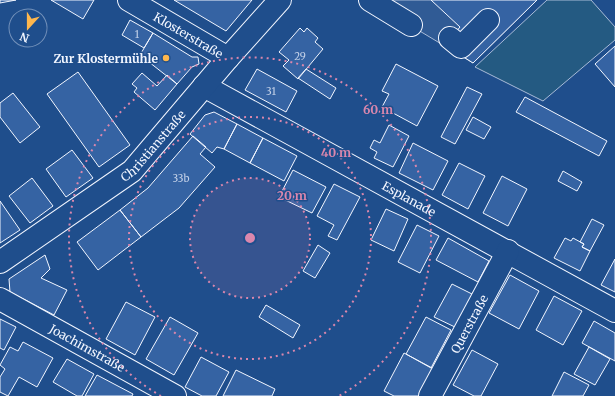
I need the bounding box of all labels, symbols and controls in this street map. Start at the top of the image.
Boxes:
north arrow [8,8,48,48]
street label: Klosterstraße [151,9,226,61]
house number: 1 [135,28,140,41]
text: N [18,29,31,45]
house number: 29 [294,50,306,63]
place label: Zur Klostermühle [53,51,158,66]
marker: Zur Klostermühle [161,53,171,63]
house number: 31 [266,85,276,98]
text: 60 m [363,102,393,117]
street label: Christianstraße [117,107,188,184]
text: 40 m [321,145,351,160]
house number: 33b [173,172,189,185]
street label: Esplanade [380,178,439,219]
text: 20 m [277,188,307,203]
centre of rings [243,231,257,245]
street label: Querstraße [447,292,491,356]
street label: Joachimstraße [46,320,128,374]

